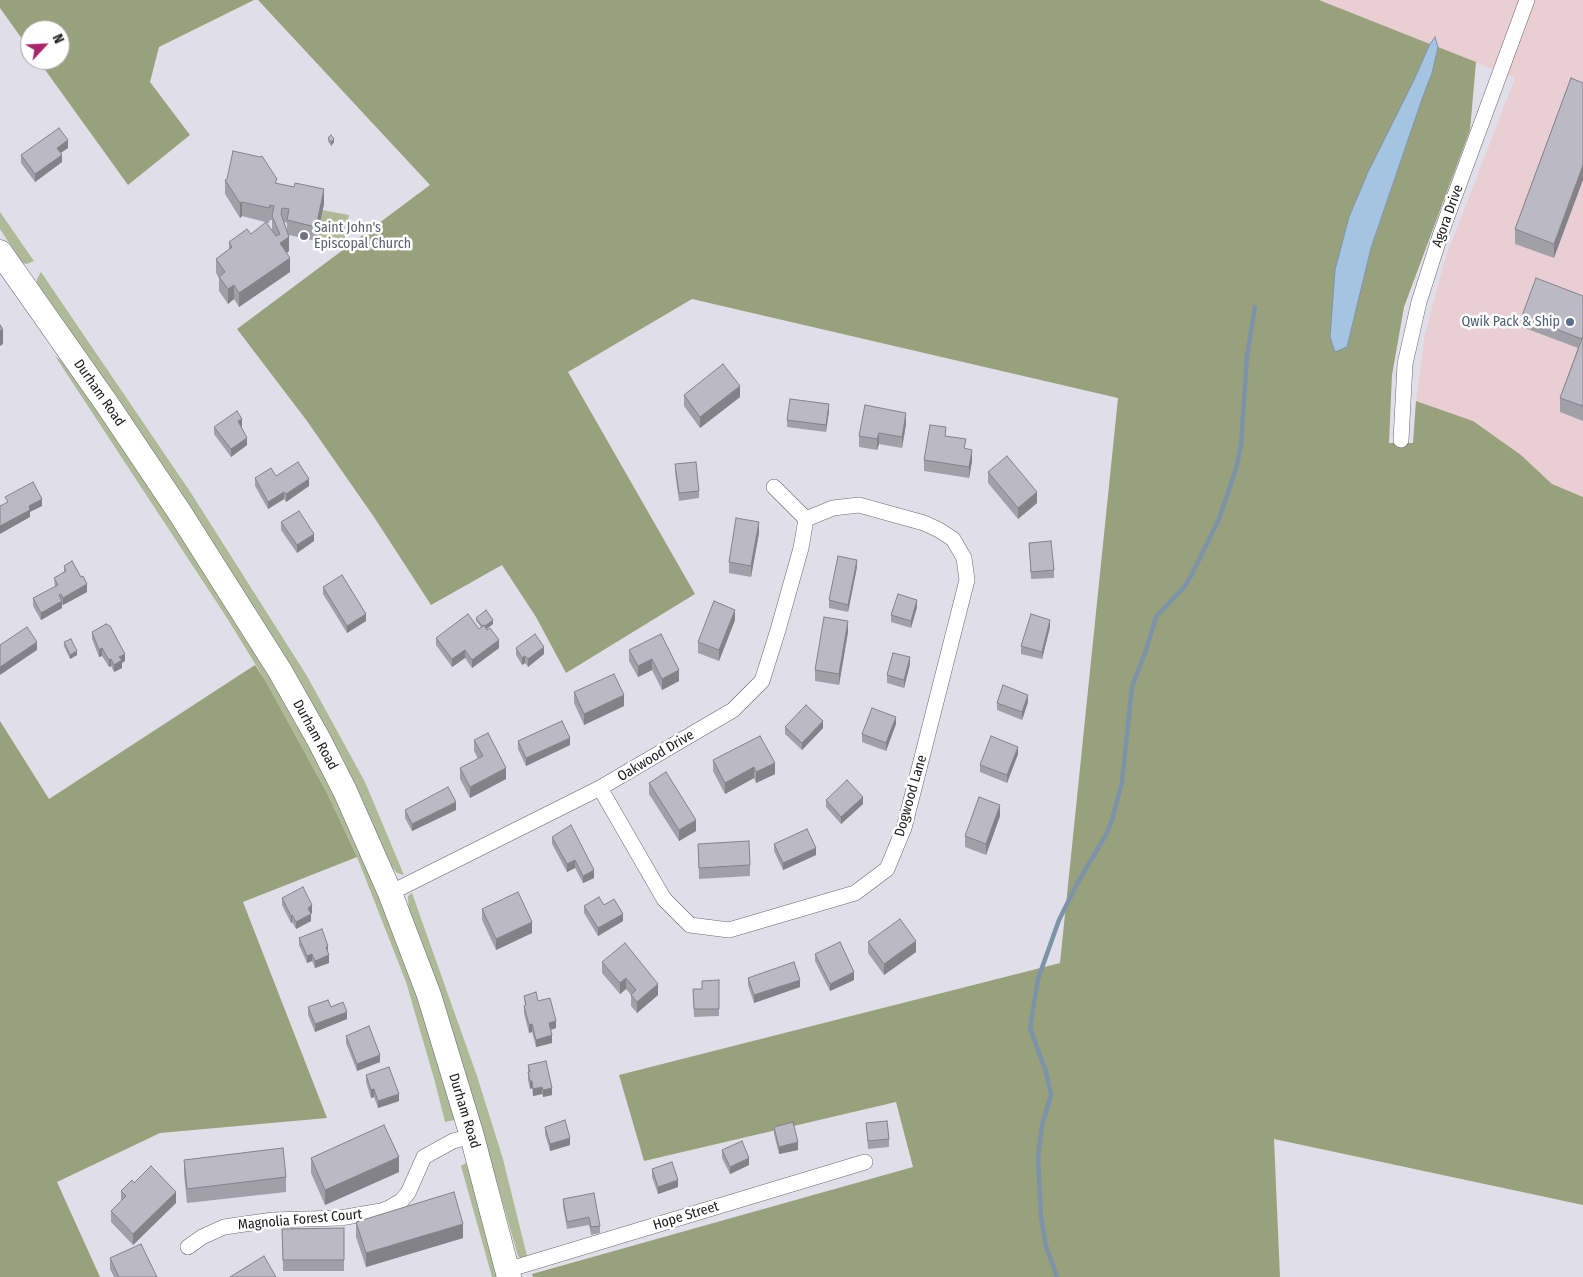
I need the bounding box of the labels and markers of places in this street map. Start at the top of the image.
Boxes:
place label: Saint John's Episcopal Church [314,220,411,252]
marker: Saint John's Episcopal Church [298,230,310,242]
place label: Qwik Pack & Ship [1462,314,1560,330]
marker: Qwik Pack & Ship [1564,316,1576,328]

